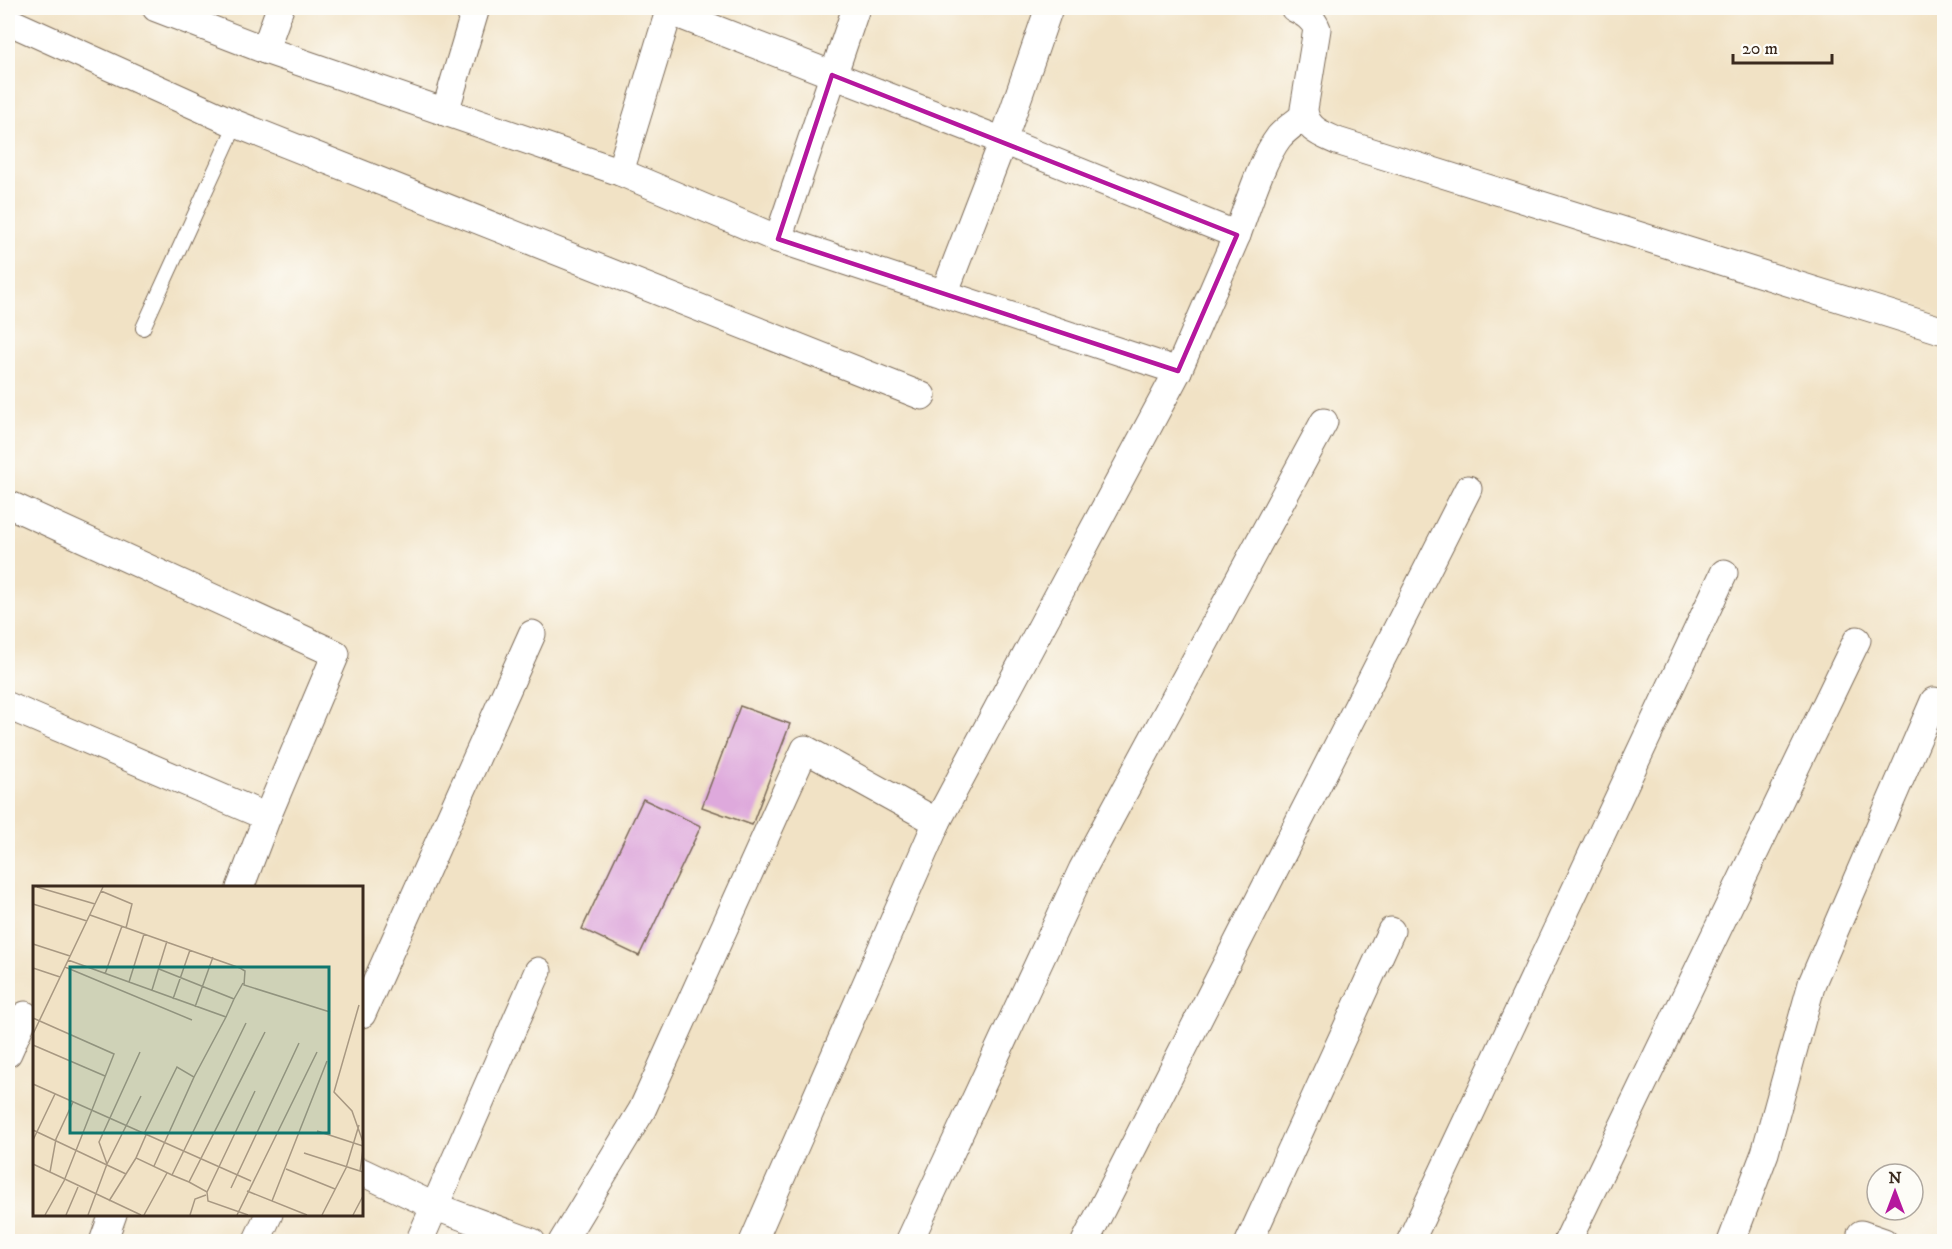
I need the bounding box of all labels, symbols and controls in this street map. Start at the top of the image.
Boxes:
scale bar [1733,27,1832,65]
text: 20 m [1742,38,1778,60]
inset map [33,886,363,1216]
north arrow [1865,1162,1925,1222]
text: N [1888,1168,1902,1188]

